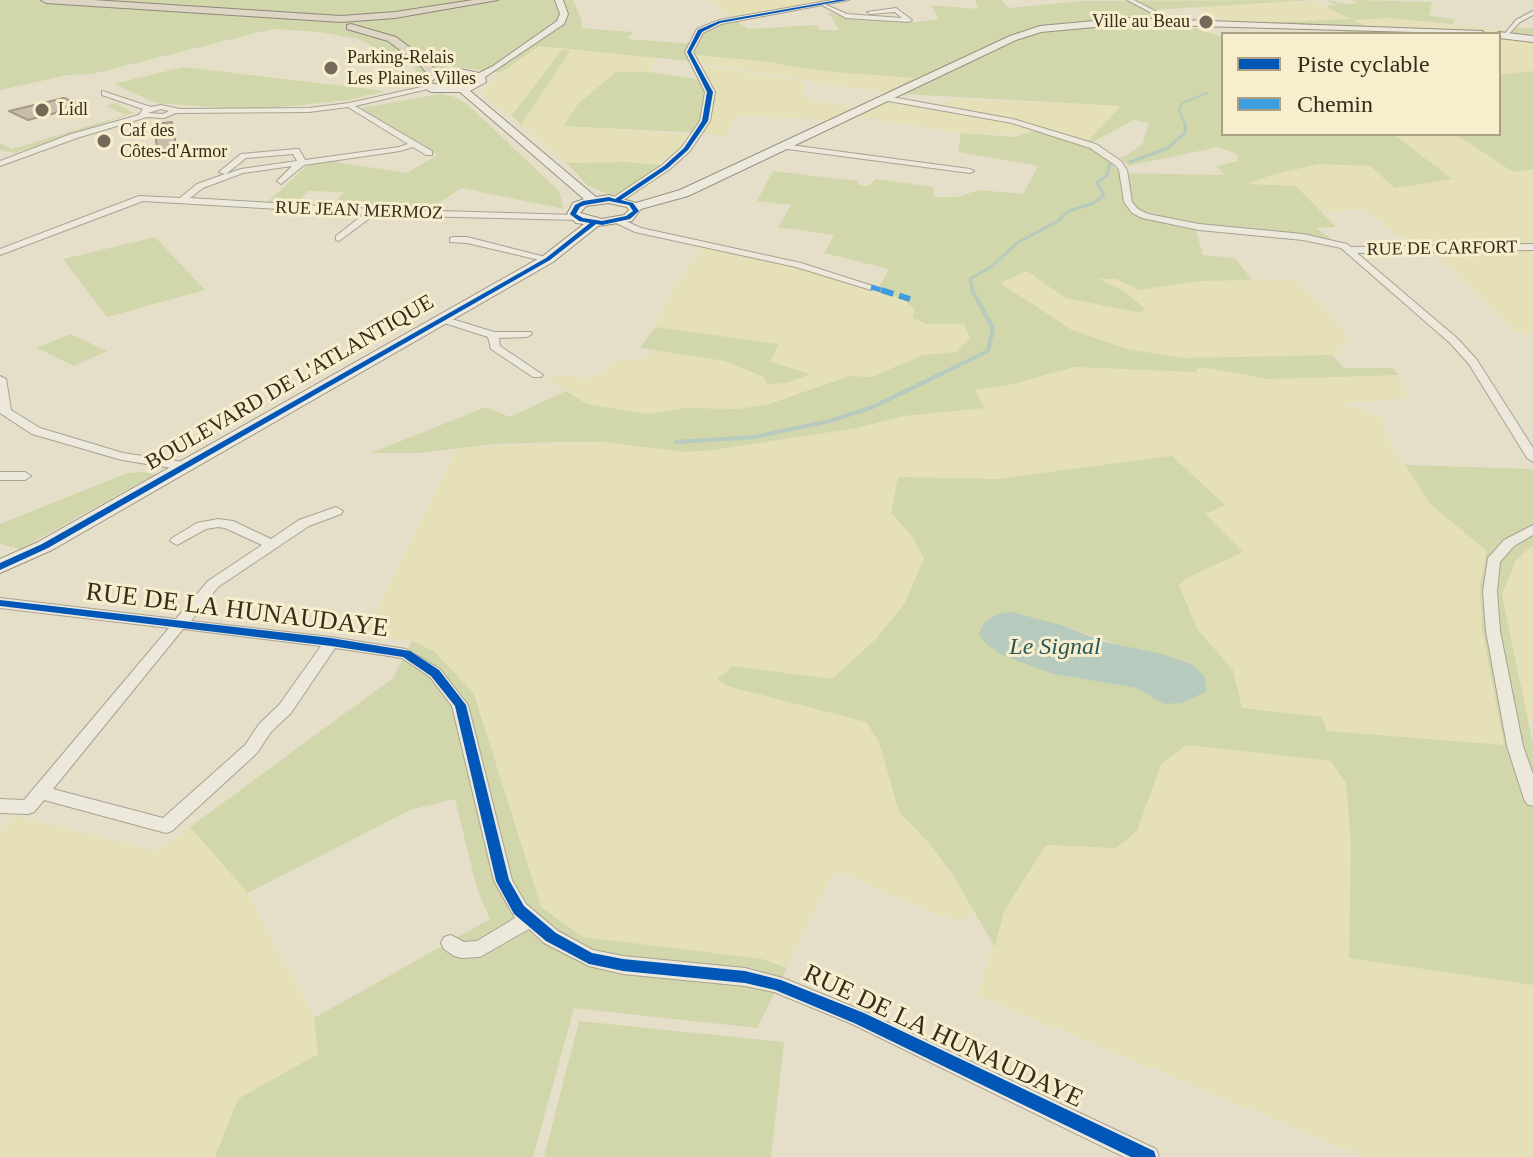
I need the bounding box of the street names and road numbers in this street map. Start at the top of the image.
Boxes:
street label: RUE JEAN MERMOZ [275,197,443,225]
street label: RUE DE CARFORT [1366,237,1518,261]
street label: BOULEVARD DE L'ATLANTIQUE [141,289,439,477]
street label: RUE DE LA HUNAUDAYE [84,577,390,645]
street label: RUE DE LA HUNAUDAYE [798,959,1088,1115]

